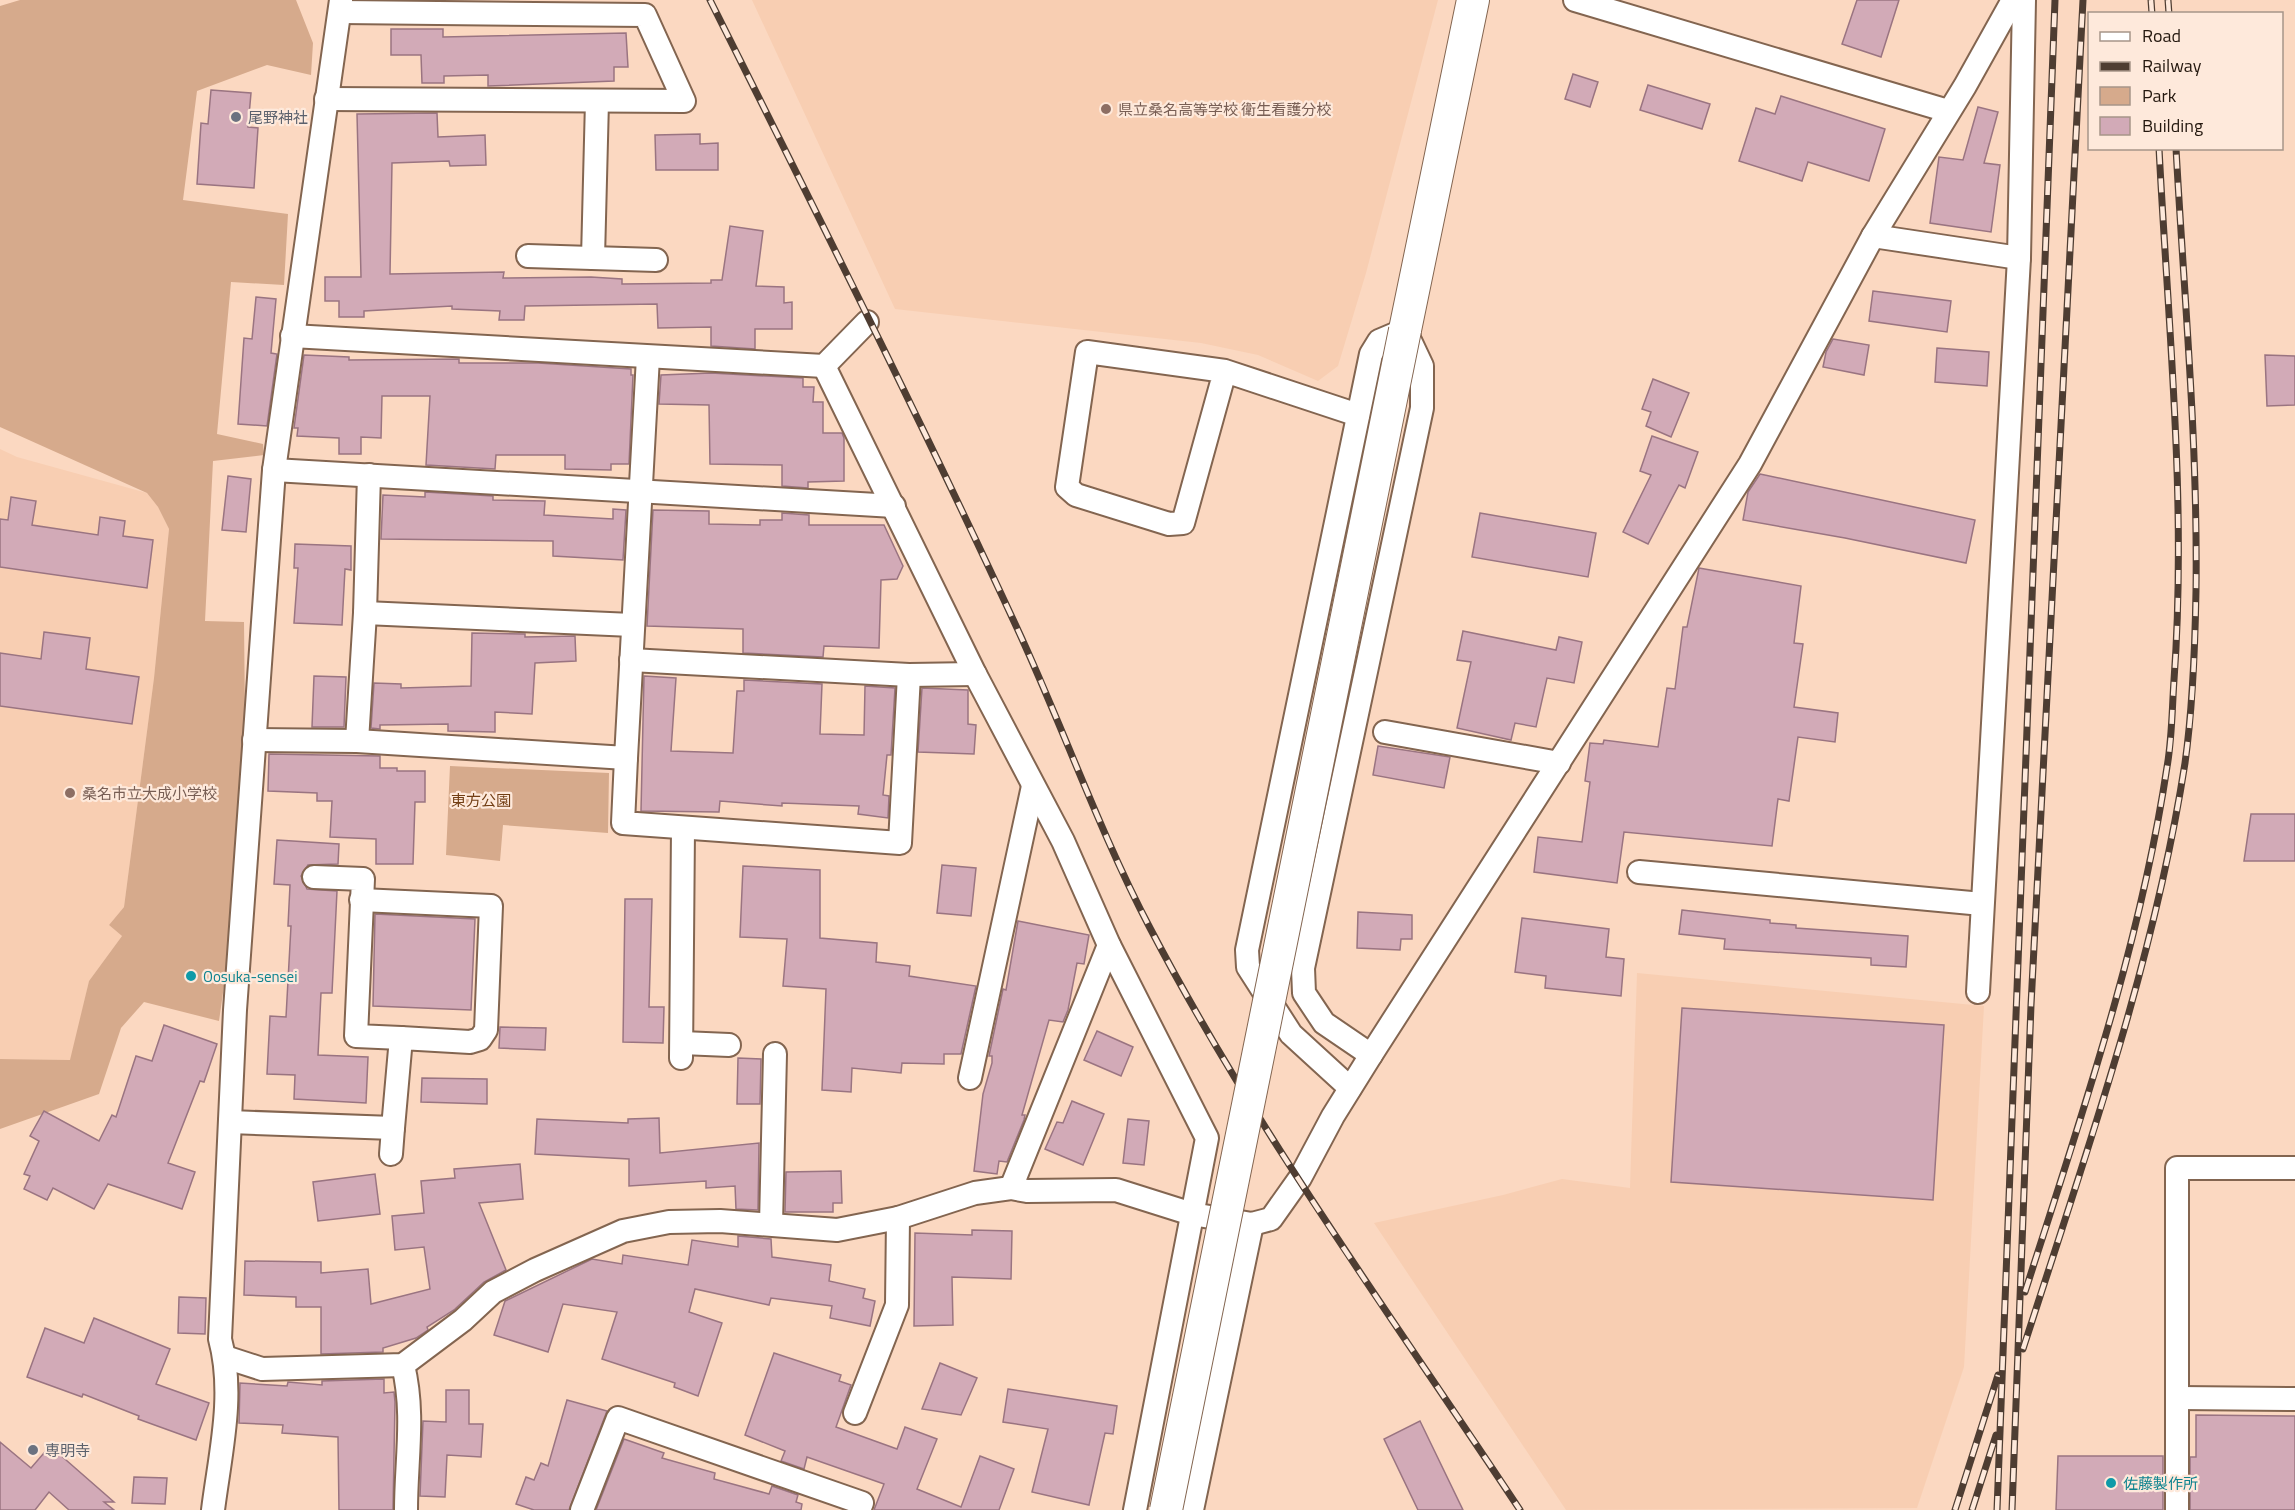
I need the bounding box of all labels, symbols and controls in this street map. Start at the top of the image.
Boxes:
legend [2088,12,2283,150]
text: Road [2142,22,2181,49]
text: Railway [2142,52,2202,79]
text: Park [2142,82,2177,109]
place label: 県立桑名高等学校 衛生看護分校 [1118,98,1331,121]
marker: 県立桑名高等学校 衛生看護分校 [1099,102,1113,116]
place label: 尾野神社 [248,106,308,129]
marker: 尾野神社 [229,110,243,124]
text: Building [2142,112,2203,139]
place label: 桑名市立大成小学校 [82,782,217,805]
marker: 桑名市立大成小学校 [63,786,77,800]
park label: 東方公園 [451,789,511,812]
place label: Oosuka-sensei [203,965,297,988]
marker: Oosuka-sensei [184,969,198,983]
place label: 専明寺 [45,1439,90,1462]
marker: 専明寺 [26,1443,40,1457]
place label: 佐藤製作所 [2123,1472,2198,1495]
marker: 佐藤製作所 [2104,1476,2118,1490]

